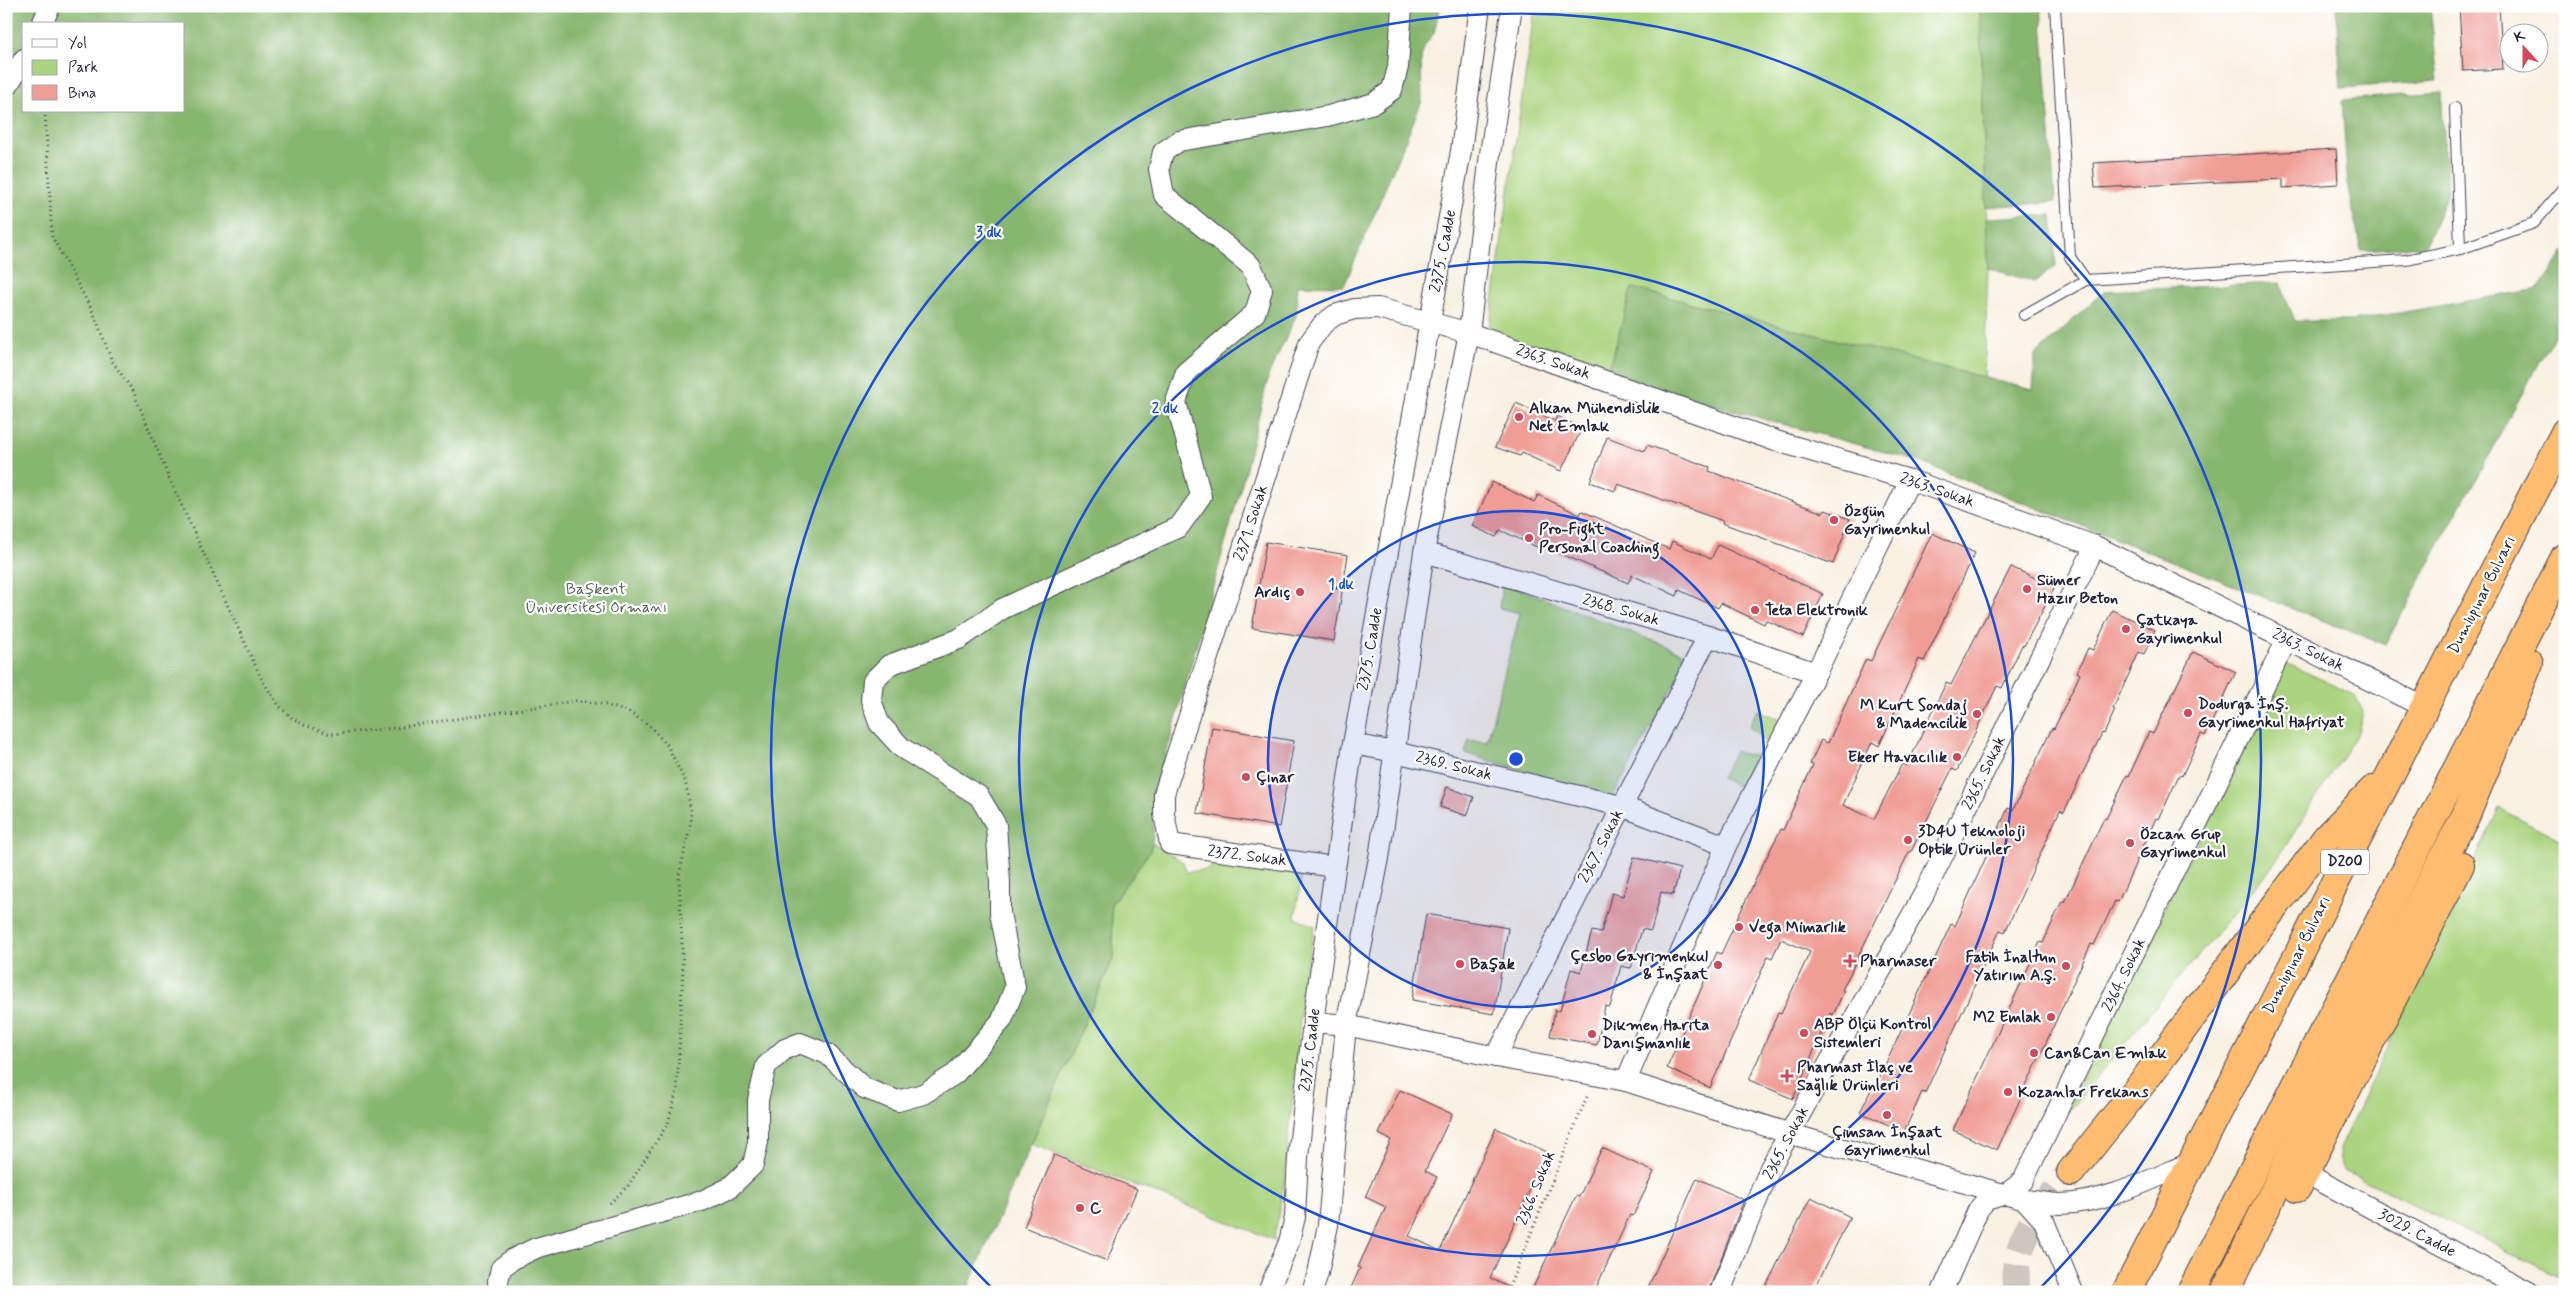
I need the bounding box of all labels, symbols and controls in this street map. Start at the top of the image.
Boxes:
legend [22,22,185,112]
north arrow [2498,22,2548,72]
text: K [2512,26,2529,47]
text: Yol [68,34,87,54]
text: Park [68,58,98,78]
text: Bina [68,84,96,104]
street label: 2375. Cadde [1425,208,1461,294]
text: 3 dk [976,223,1003,243]
street label: 2363. Sokak [1513,339,1593,385]
place label: Alkan Mühendislik Net Emlak [1529,398,1660,437]
text: 2 dk [1152,399,1179,419]
marker: Alkan Mühendislik Net Emlak [1513,411,1525,423]
street label: 2363. Sokak [1897,467,1977,513]
street label: 2371. Sokak [1229,482,1273,564]
place label: Özgün Gayrimenkul [1844,501,1930,540]
marker: Özgün Gayrimenkul [1828,514,1840,526]
place label: Pro-Fight Personal Coaching [1539,519,1660,560]
marker: Pro-Fight Personal Coaching [1523,532,1535,544]
street label: Dumlupınar Bulvarı [2443,532,2521,658]
place label: Sümer Hazır Beton [2037,570,2118,609]
text: 1 dk [1328,575,1355,595]
park label: Başkent Üniversitesi Ormanı [525,579,667,618]
place label: Ardıç [1254,582,1290,603]
marker: Sümer Hazır Beton [2021,583,2033,595]
marker: Ardıç [1294,586,1306,598]
street label: 2368. Sokak [1580,589,1662,631]
place label: Teta Elektronik [1765,600,1869,621]
marker: Teta Elektronik [1749,604,1761,616]
street label: 2375. Cadde [1352,606,1388,692]
place label: Çatkaya Gayrimenkul [2136,610,2222,649]
marker: Çatkaya Gayrimenkul [2120,623,2132,635]
street label: 2363. Sokak [2269,624,2347,676]
place label: Dodurga İnş. Gayrimenkul Hafriyat [2198,694,2345,733]
place label: M Kurt Sondaj & Madencilik [1860,695,1967,734]
marker: Dodurga İnş. Gayrimenkul Hafriyat [2182,707,2194,719]
marker: M Kurt Sondaj & Madencilik [1971,708,1983,720]
street label: 2365. Sokak [1957,732,2011,813]
street label: 2369. Sokak [1414,746,1494,786]
place label: Eker Havacılık [1848,747,1947,768]
centre of rings [1507,750,1525,768]
marker: Eker Havacılık [1951,751,1963,763]
place label: Çınar [1256,767,1294,788]
marker: Çınar [1240,771,1252,783]
street label: 2367. Sokak [1573,806,1629,886]
place label: 3D4U Teknoloji Optik Ürünler [1918,821,2025,860]
place label: Özcan Grup Gayrimenkul [2140,824,2226,863]
marker: 3D4U Teknoloji Optik Ürünler [1902,834,1914,846]
marker: Özcan Grup Gayrimenkul [2124,837,2136,849]
street label: 2372. Sokak [1206,841,1288,871]
road number: D200 [2321,850,2369,874]
street label: Dumlupınar Bulvarı [2258,892,2336,1018]
place label: Vega Mimarlık [1749,917,1846,940]
marker: Vega Mimarlık [1733,921,1745,933]
street label: 2364. Sokak [2097,935,2151,1015]
place label: Çesbo Gayrimenkul & İnşaat [1570,946,1709,985]
place label: Fatih İnaltun Yatırım A.Ş. [1966,947,2056,986]
place label: Pharmaser [1860,951,1937,972]
place label: Başak [1470,954,1515,975]
marker: Pharmaser [1844,955,1856,967]
marker: Başak [1454,958,1466,970]
marker: Çesbo Gayrimenkul & İnşaat [1712,959,1724,971]
marker: Fatih İnaltun Yatırım A.Ş. [2060,960,2072,972]
street label: 2375. Cadde [1294,1007,1326,1093]
place label: M2 Emlak [1973,1007,2041,1028]
marker: M2 Emlak [2045,1011,2057,1023]
place label: ABP Ölçü Kontrol Sistemleri [1814,1014,1931,1053]
place label: Dikmen Harita Danışmanlık [1602,1015,1709,1054]
marker: ABP Ölçü Kontrol Sistemleri [1798,1027,1810,1039]
marker: Dikmen Harita Danışmanlık [1586,1028,1598,1040]
place label: Can&Can Emlak [2044,1043,2168,1064]
marker: Can&Can Emlak [2028,1047,2040,1059]
place label: Pharmast İlaç ve Sağlık Ürünleri [1797,1057,1913,1097]
marker: Pharmast İlaç ve Sağlık Ürünleri [1781,1070,1793,1082]
place label: Kozanlar Frekans [2018,1082,2150,1103]
marker: Kozanlar Frekans [2002,1086,2014,1098]
street label: 2365. Sokak [1758,1103,1814,1183]
marker: Çimsan İnşaat Gayrimenkul [1881,1109,1893,1121]
place label: Çimsan İnşaat Gayrimenkul [1832,1122,1943,1161]
street label: 2366. Sokak [1512,1148,1560,1228]
place label: C [1090,1198,1102,1219]
marker: C [1074,1202,1086,1214]
street label: 3029. Cadde [2375,1204,2459,1262]

